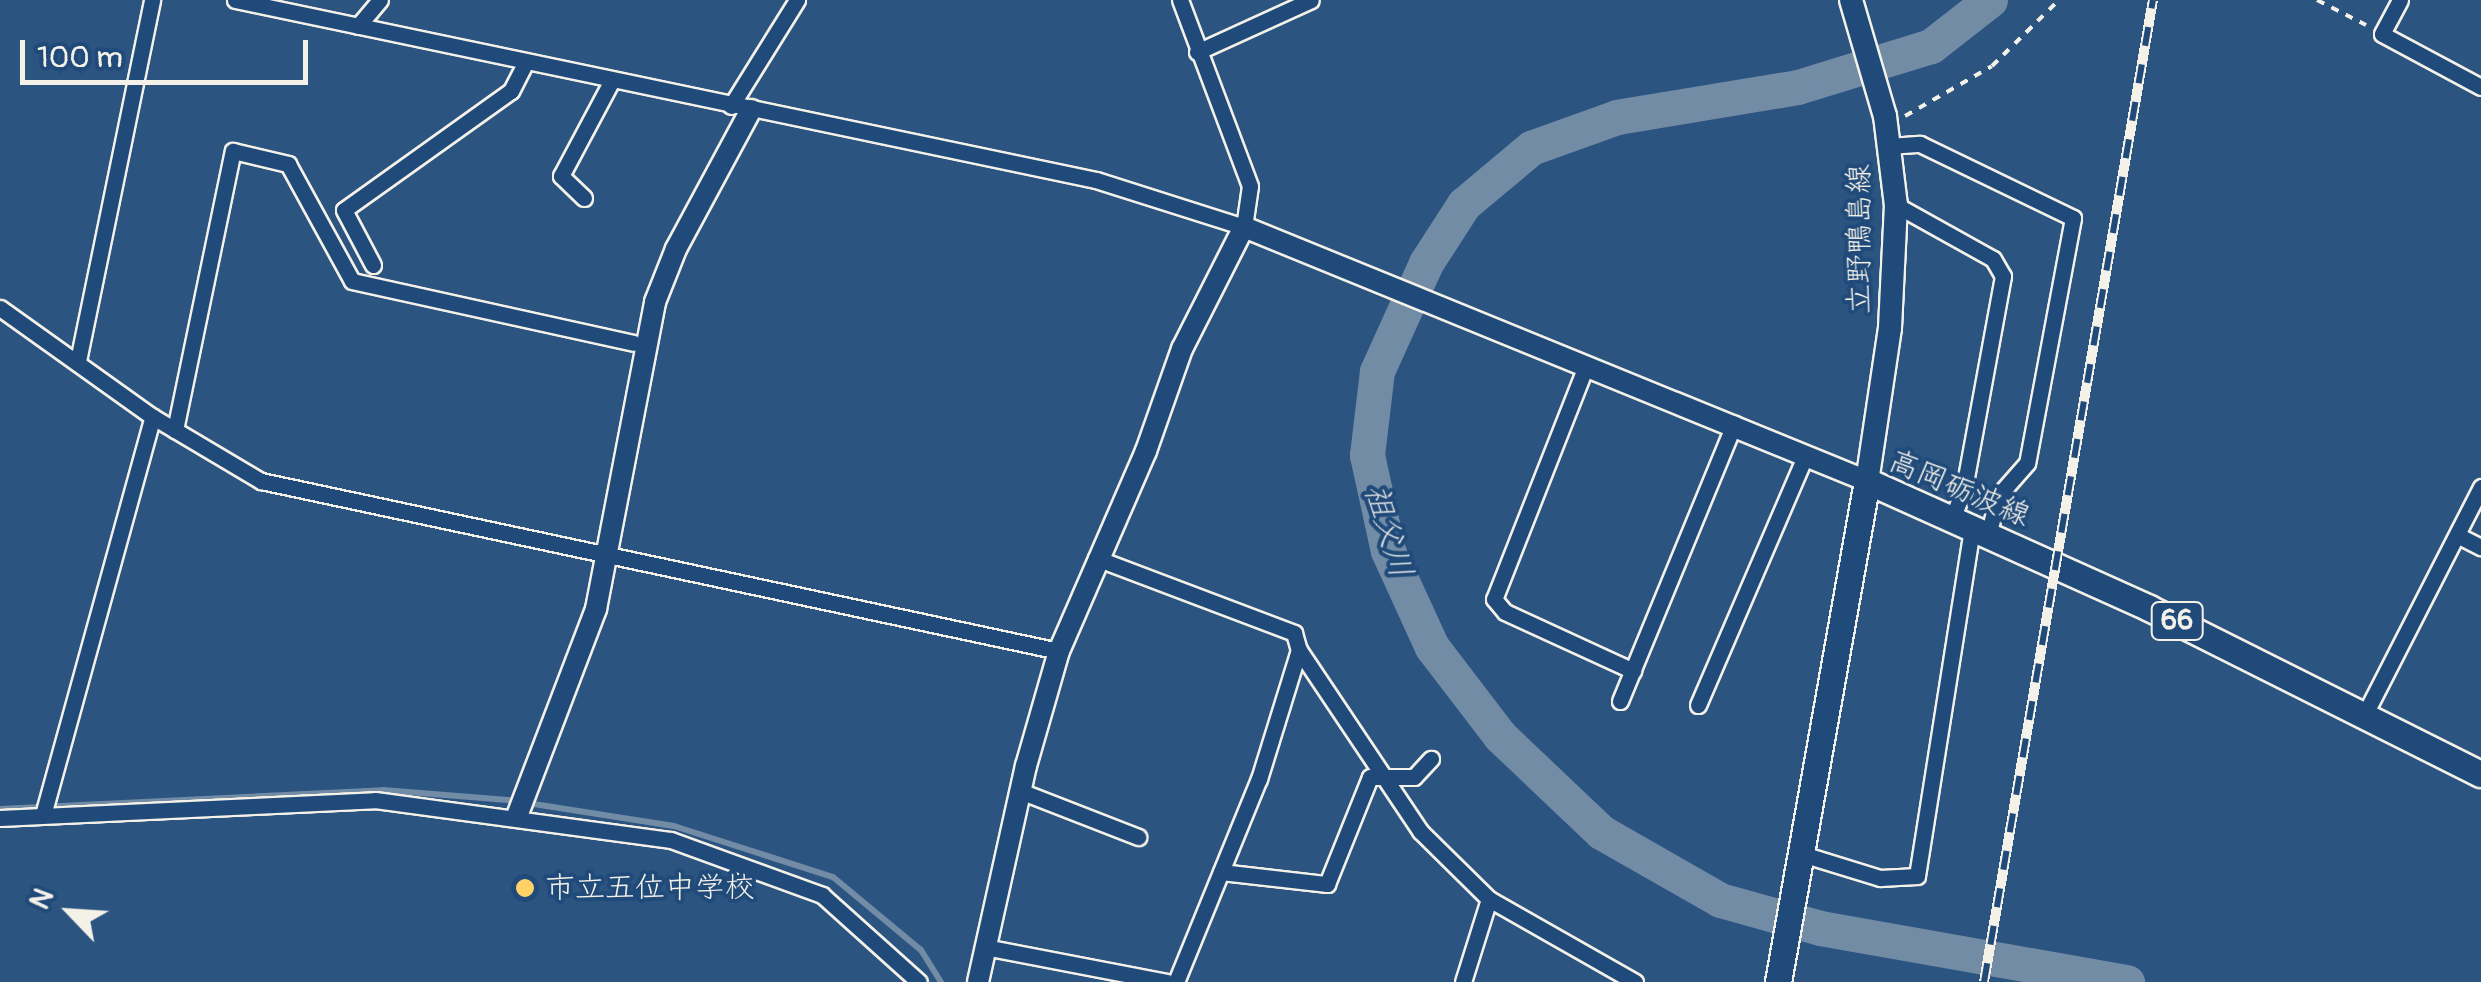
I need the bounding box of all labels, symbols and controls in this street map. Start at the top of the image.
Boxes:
scale bar [25,20,312,82]
text: 100 m [37,39,123,76]
street label: 立野鴨島線 [1842,164,1878,314]
street label: 高岡砺波線 [1883,443,2035,535]
water label: 祖父川 [1356,479,1420,583]
road number: 66 [2150,598,2204,644]
north arrow [20,862,120,962]
place label: 市立五位中学校 [545,870,755,906]
marker: 市立五位中学校 [514,877,536,899]
text: N [22,883,62,915]

